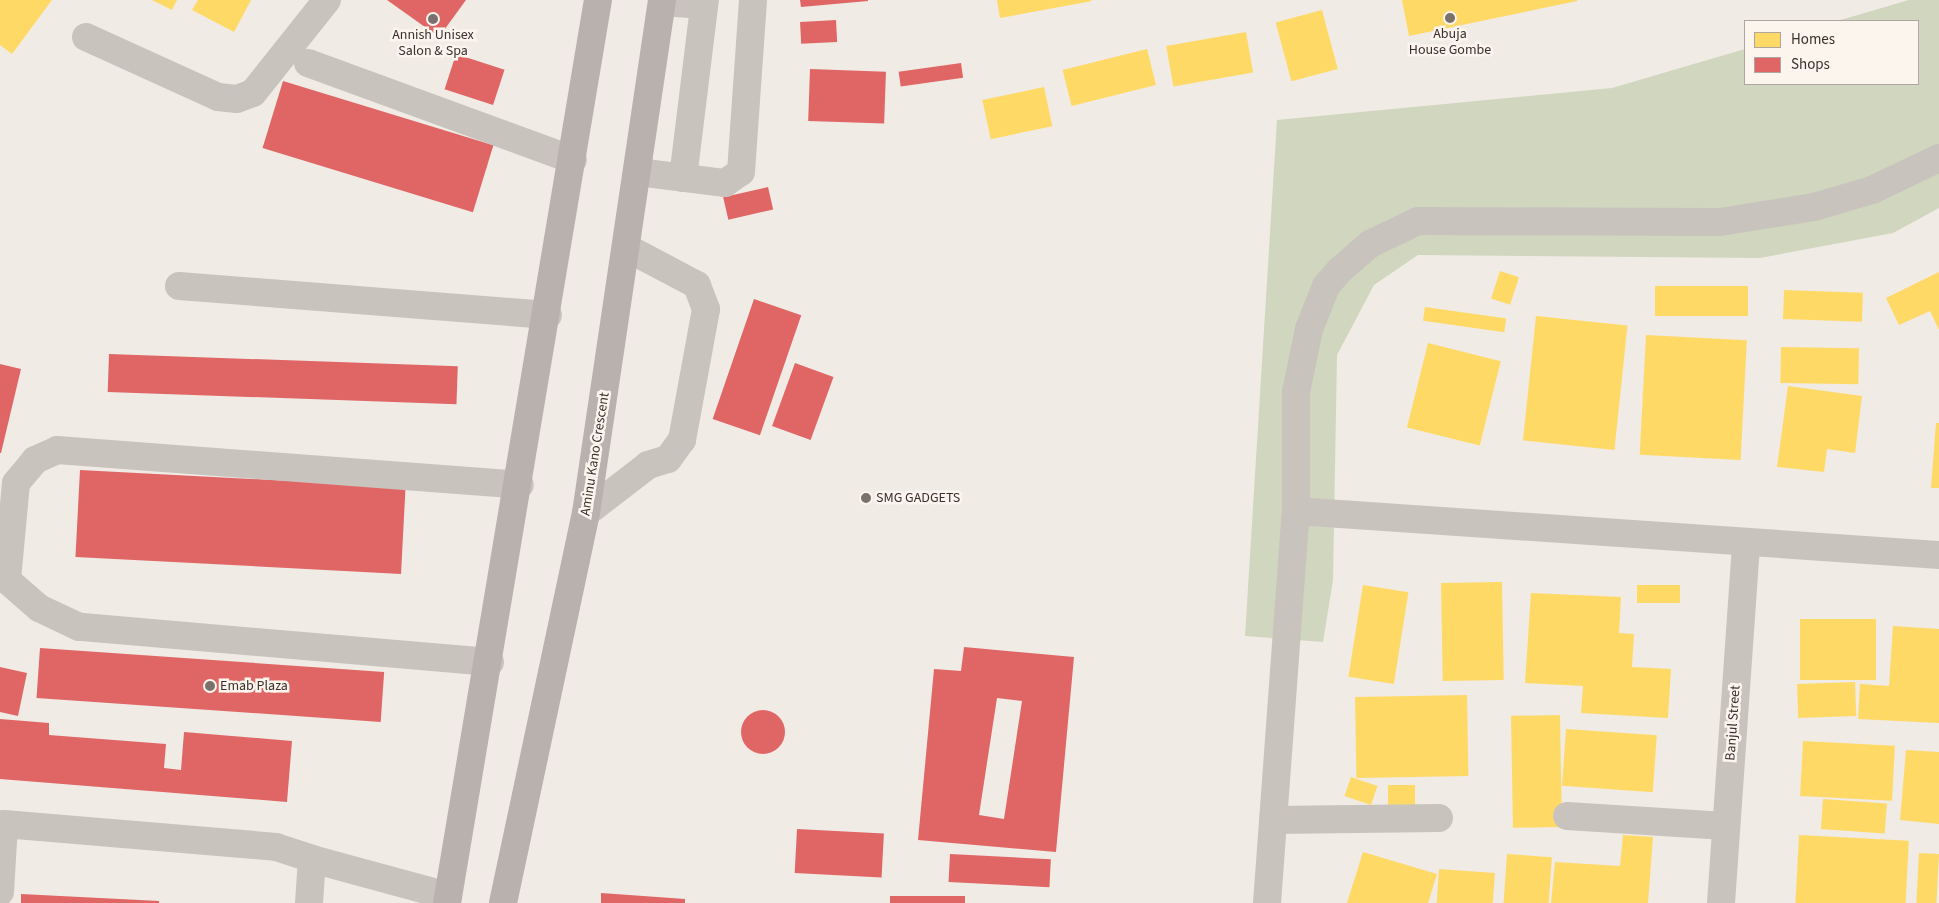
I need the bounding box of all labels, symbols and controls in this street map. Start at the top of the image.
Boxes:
marker: Abuja House Gombe [1444,12,1456,24]
marker: Annish Unisex Salon & Spa [427,13,439,25]
legend [1744,20,1919,85]
place label: Abuja House Gombe [1409,26,1491,58]
place label: Annish Unisex Salon & Spa [392,27,474,59]
text: Homes [1791,29,1835,50]
text: Shops [1791,54,1830,75]
street label: Aminu Kano Crescent [577,391,613,517]
place label: SMG GADGETS [876,490,960,506]
marker: SMG GADGETS [860,492,872,504]
place label: Emab Plaza [220,678,288,694]
marker: Emab Plaza [204,680,216,692]
street label: Banjul Street [1722,685,1744,761]

